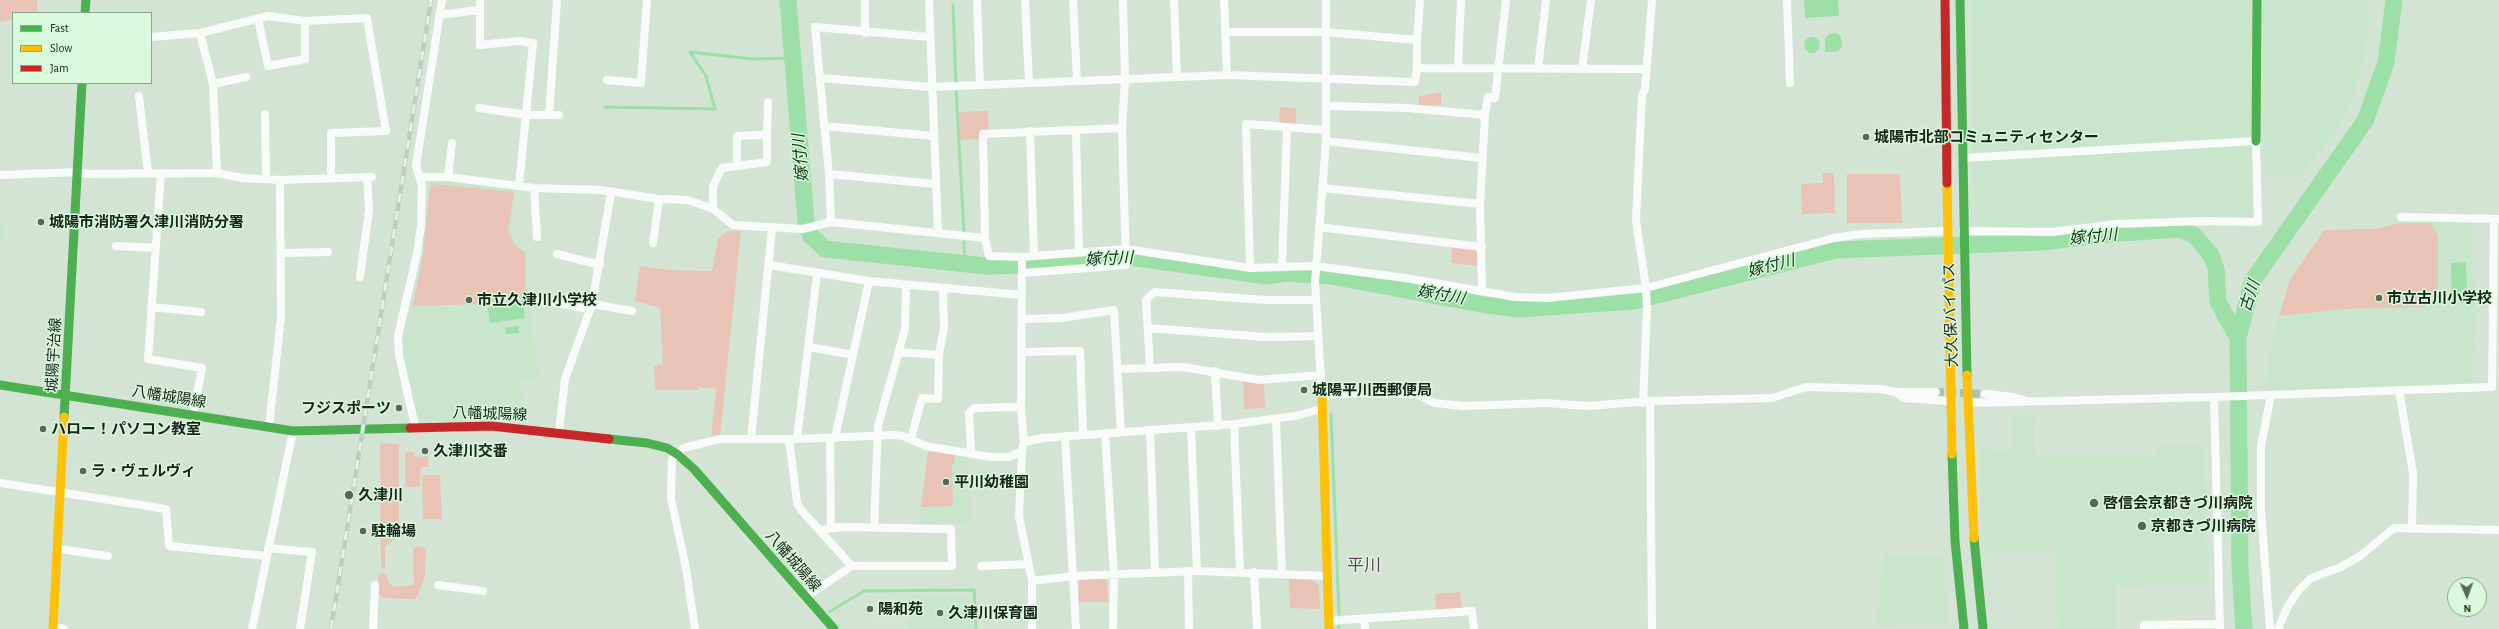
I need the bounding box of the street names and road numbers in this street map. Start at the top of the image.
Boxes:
street label: 大久保バイパス [1940,262,1962,368]
street label: 城陽宇治線 [43,317,65,393]
street label: 八幡城陽線 [131,382,207,412]
street label: 八幡城陽線 [452,404,528,424]
street label: 八幡城陽線 [762,527,824,595]

